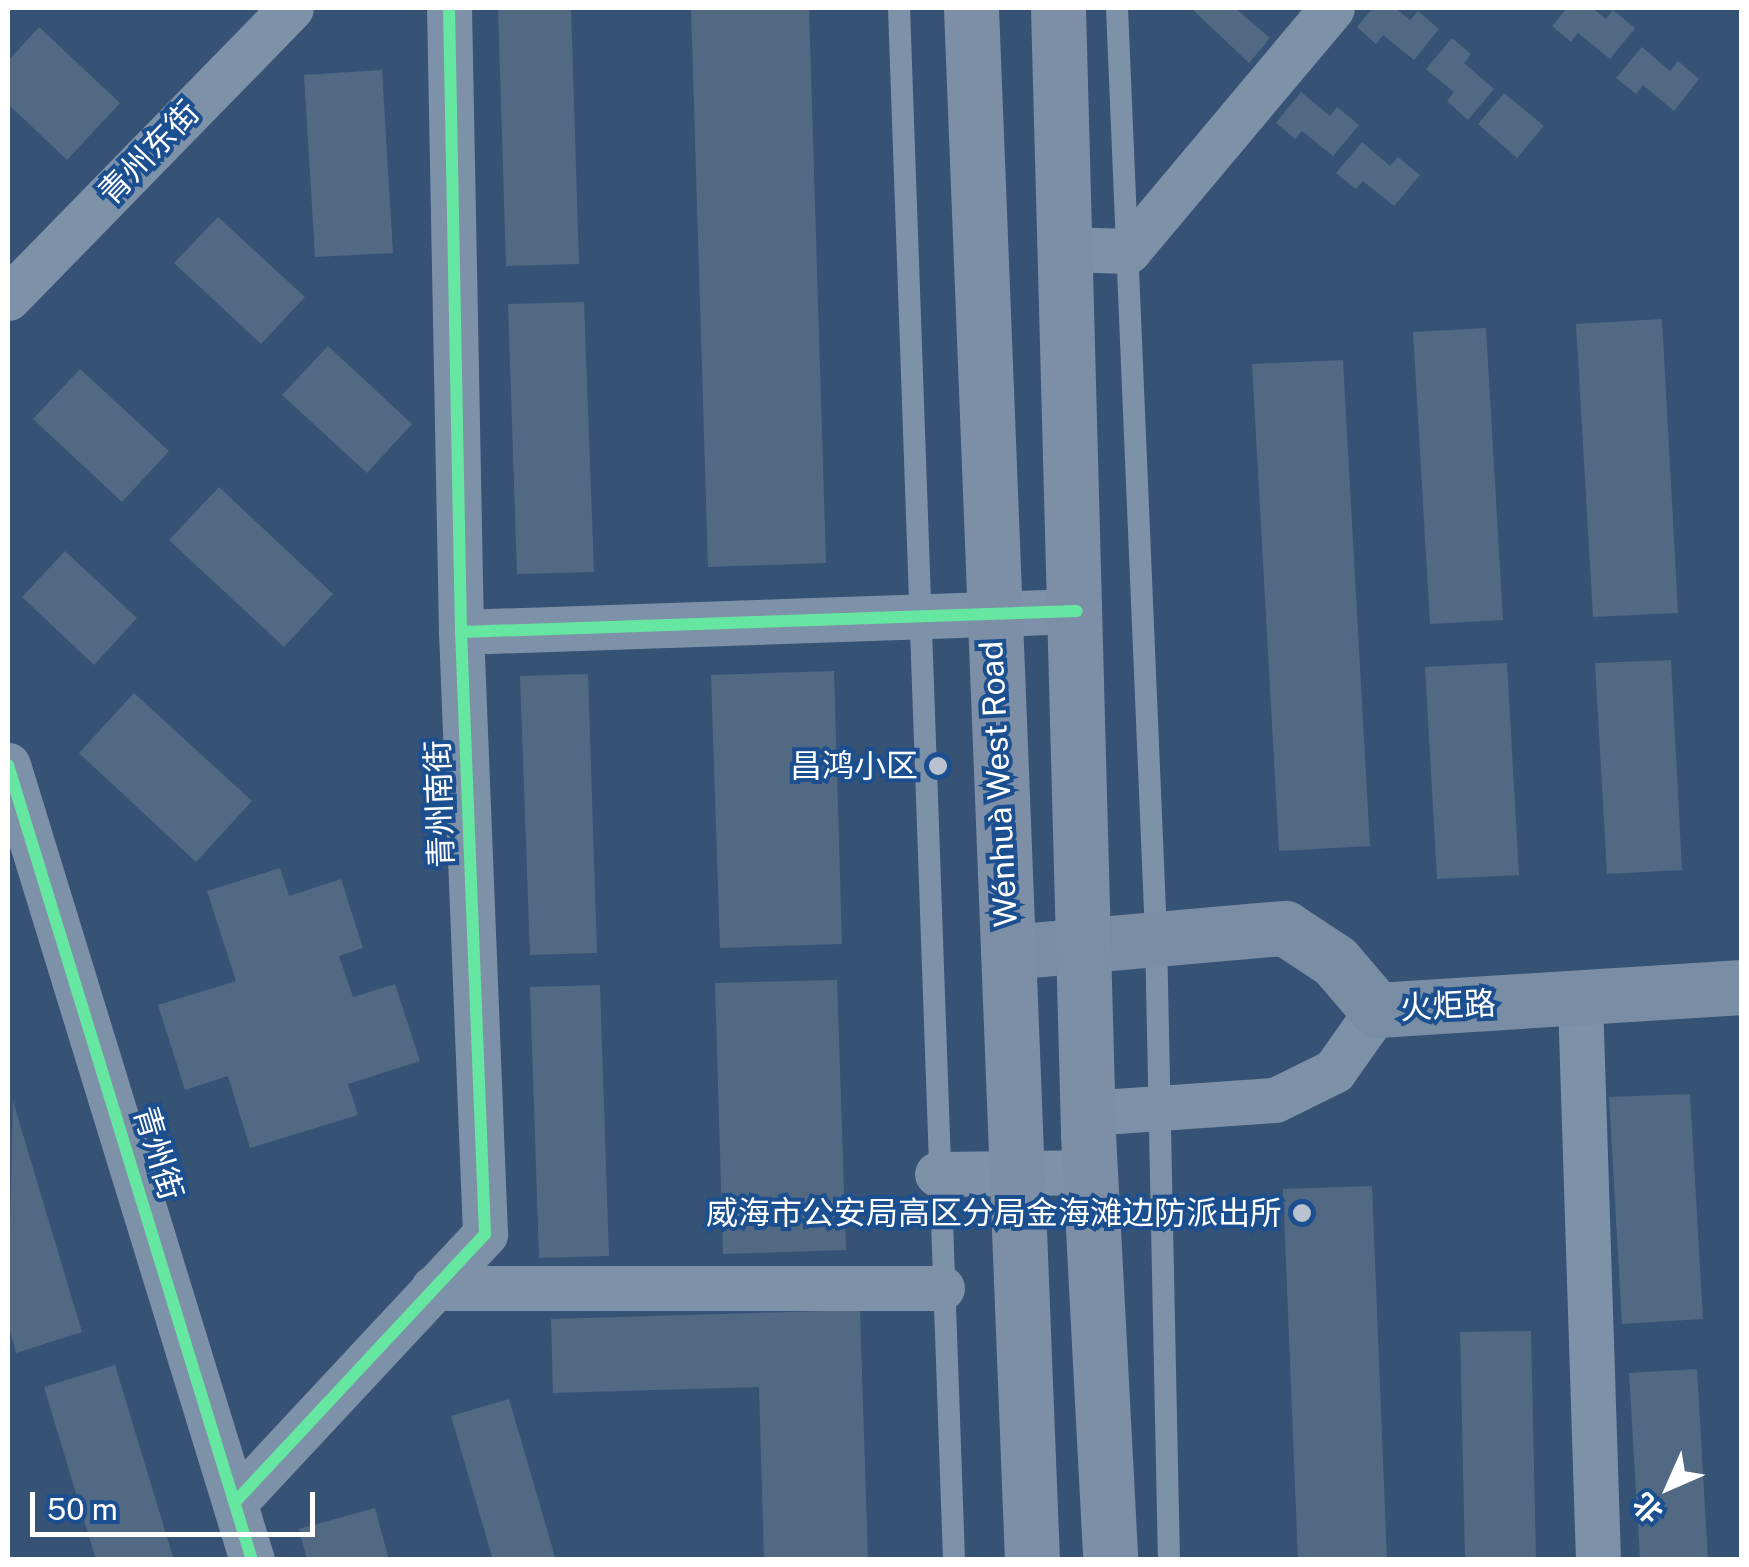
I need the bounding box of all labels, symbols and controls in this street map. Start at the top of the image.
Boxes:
street label: 青州东街 [91,94,207,212]
street label: Wénhuà West Road [972,640,1026,928]
street label: 青州南街 [419,739,461,869]
place label: 昌鸿小区 [790,747,918,785]
marker: 昌鸿小区 [927,755,949,777]
street label: 火炬路 [1399,984,1497,1028]
street label: 青州街 [126,1101,190,1205]
place label: 威海市公安局高区分局金海滩边防派出所 [706,1194,1282,1232]
marker: 威海市公安局高区分局金海滩边防派出所 [1291,1202,1313,1224]
north arrow [1619,1437,1719,1537]
scale bar [35,1472,320,1534]
text: 北 [1626,1487,1669,1530]
text: 50 m [47,1491,118,1527]

